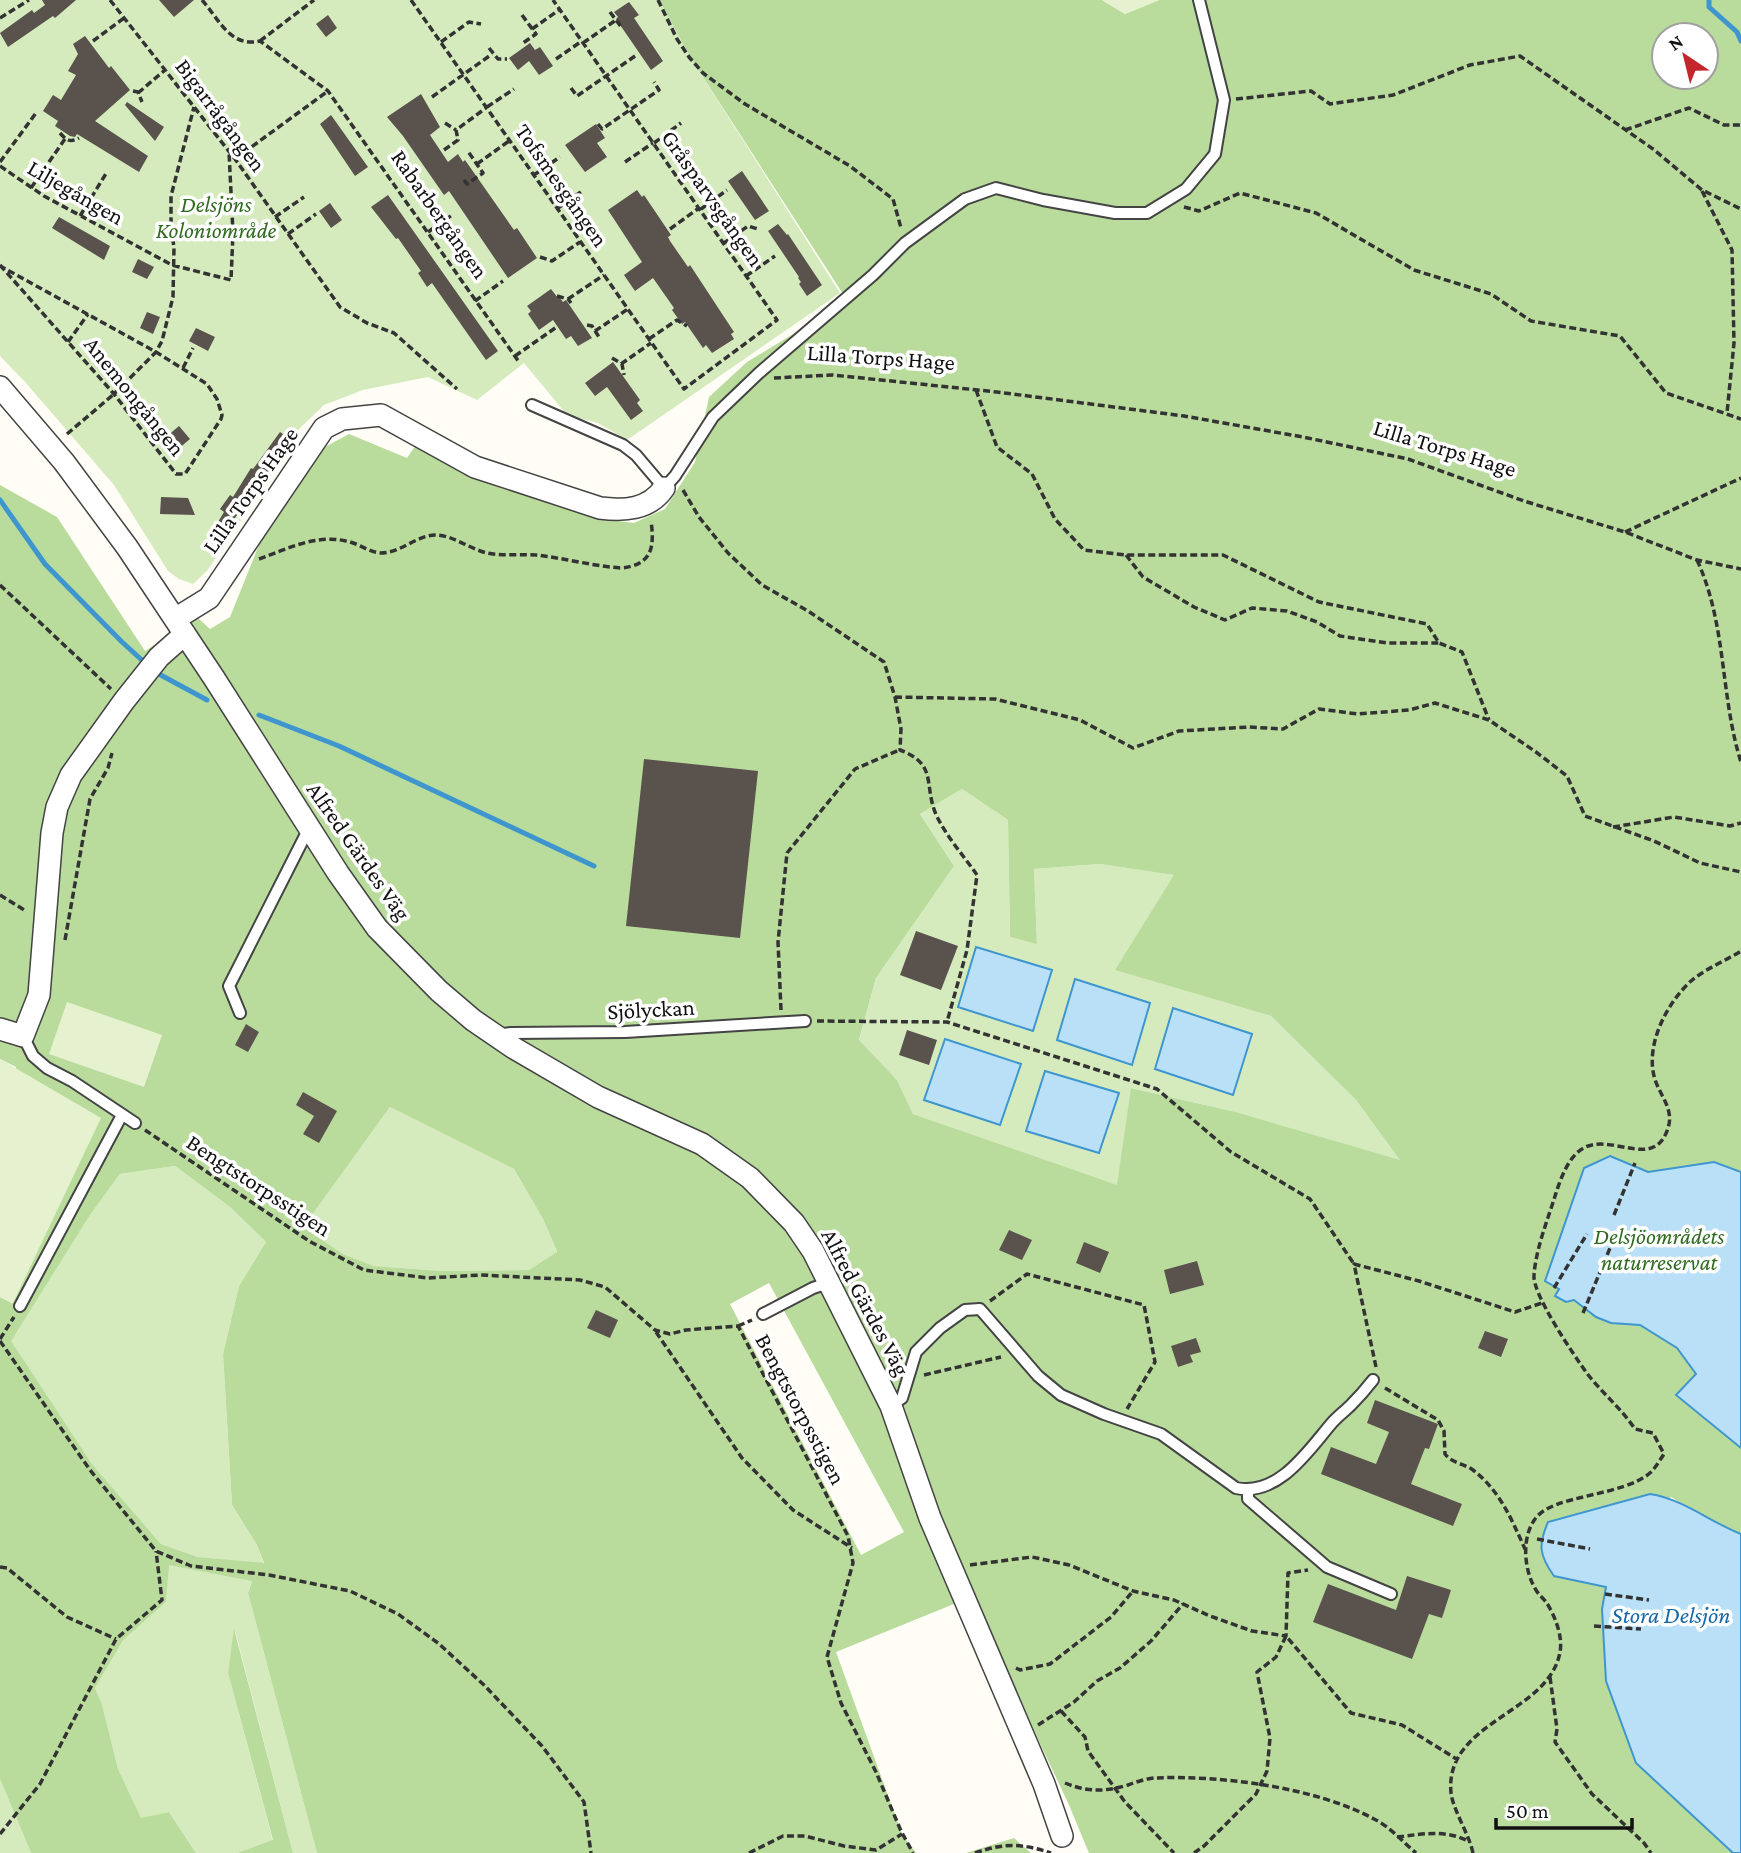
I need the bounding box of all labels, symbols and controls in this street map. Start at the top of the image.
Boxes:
north arrow [1650,21,1720,91]
text: N [1664,30,1687,55]
street label: Bigarrågången [170,54,272,176]
street label: Tofsmesgången [510,119,614,251]
street label: Gråsparvsgången [657,125,769,271]
street label: Rabarbergången [386,145,494,283]
street label: Liljegången [23,154,129,230]
park label: Delsjöns Koloniområde [156,191,277,243]
street label: Anemongången [79,331,191,461]
street label: Lilla Torps Hage [806,339,956,375]
street label: Lilla Torps Hage [1370,414,1520,482]
street label: Lilla Torps Hage [197,422,303,558]
street label: Alfred Gärdes Väg [302,777,416,925]
street label: Sjölyckan [607,994,695,1024]
street label: Bengtstorpsstigen [182,1129,336,1241]
park label: Delsjöområdets naturreservat [1594,1223,1725,1275]
street label: Alfred Gärdes Väg [816,1224,916,1380]
street label: Bengtstorpsstigen [750,1329,852,1489]
water label: Stora Delsjön [1612,1601,1730,1629]
scale bar [1496,1786,1632,1830]
text: 50 m [1506,1799,1549,1823]

